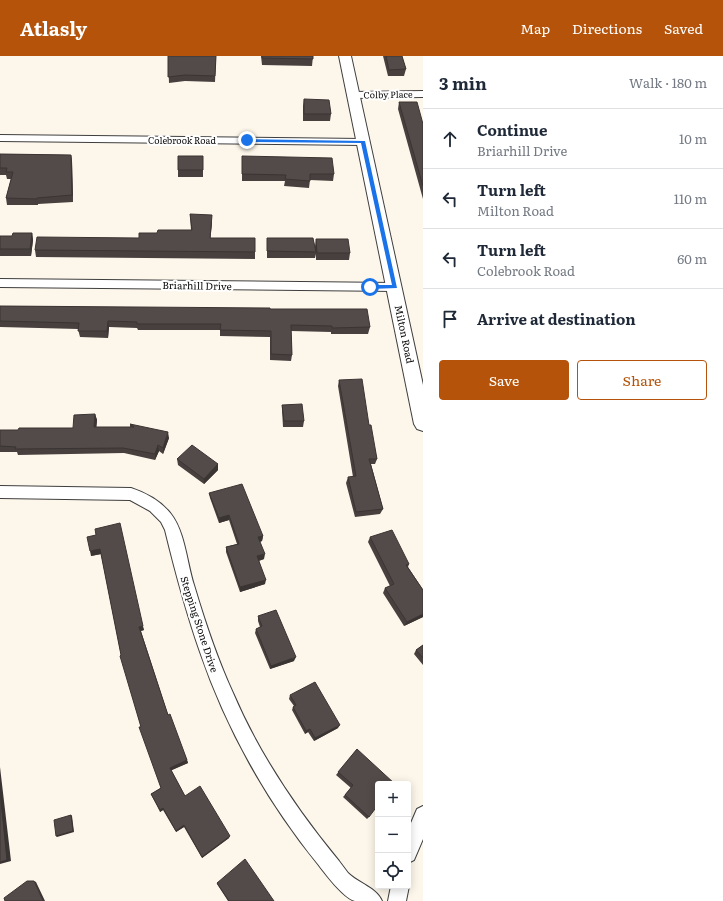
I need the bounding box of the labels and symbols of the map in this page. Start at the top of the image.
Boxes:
street label: Colby Place [363,87,413,101]
route end [238,131,256,149]
street label: Colebrook Road [148,133,216,147]
street label: Briarhill Drive [162,277,232,293]
route start [361,278,379,296]
street label: Milton Road [392,304,418,364]
street label: Stepping Stone Drive [177,574,223,674]

